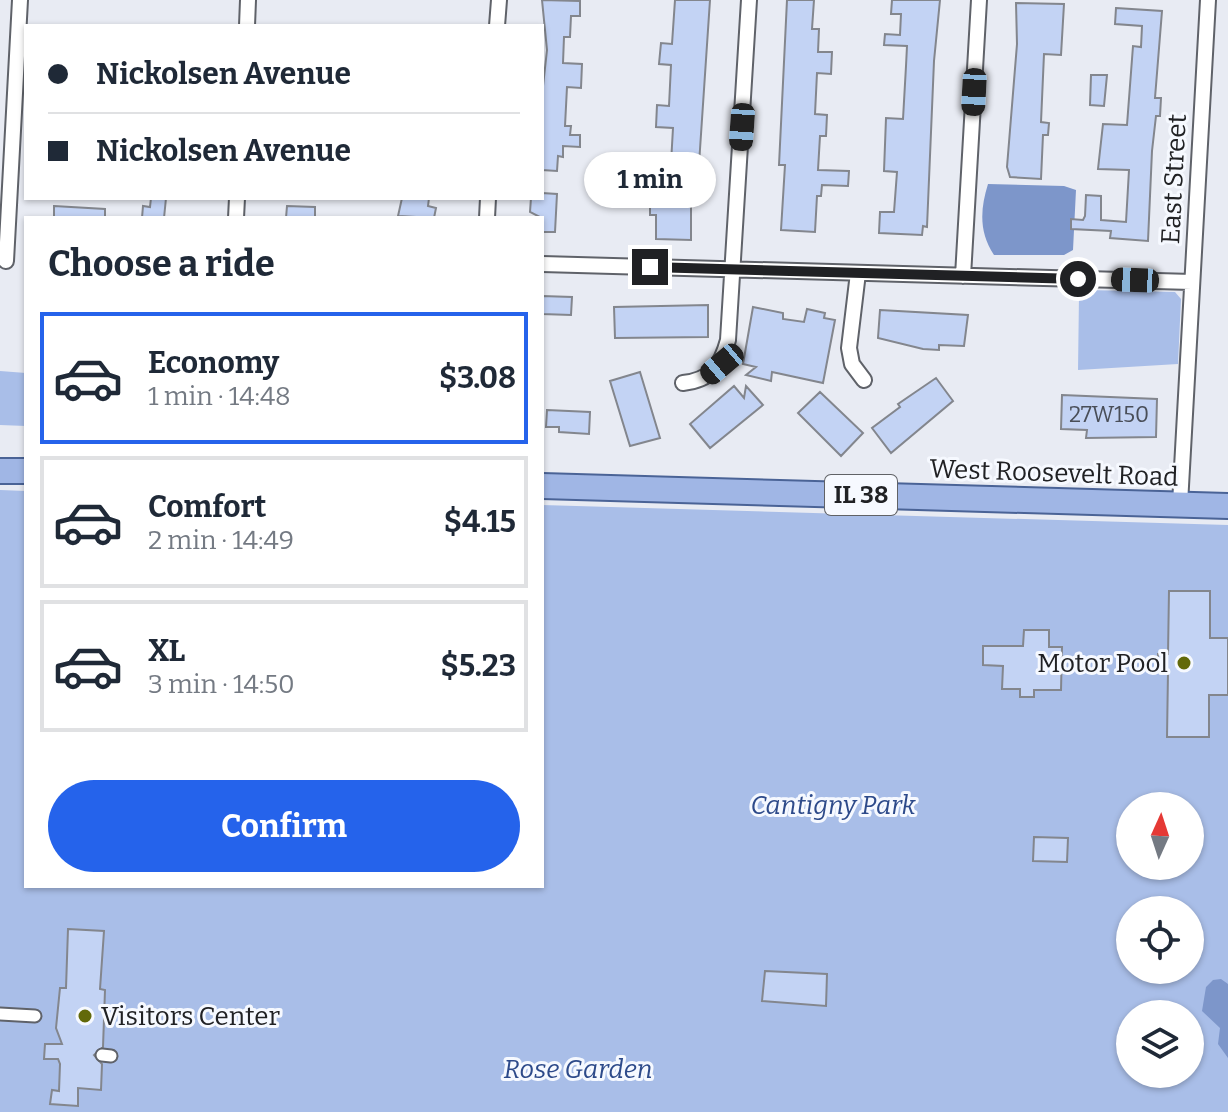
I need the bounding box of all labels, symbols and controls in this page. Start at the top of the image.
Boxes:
text: Nickolsen Avenue [96,56,351,92]
car [961,67,987,117]
car [728,102,756,152]
street label: East Street [1155,113,1193,245]
text: Nickolsen Avenue [96,133,351,169]
callout: 1 min [584,151,716,207]
text: 1 min [617,164,683,195]
text: Choose a ride [48,242,275,286]
route end [632,249,668,285]
route start [1060,261,1096,297]
car [1111,267,1159,293]
car [696,339,748,389]
icon: car [52,342,124,414]
text: Economy [148,345,279,381]
text: $3.08 [439,360,516,396]
text: 1 min · 14:48 [148,381,291,412]
house number: 27W150 [1069,401,1149,428]
street label: West Roosevelt Road [929,453,1179,493]
road number: IL 38 [825,475,897,515]
icon: car [52,486,124,558]
text: Comfort [148,489,266,525]
text: $4.15 [444,504,516,540]
text: 2 min · 14:49 [148,525,294,556]
icon: car [52,630,124,702]
text: XL [148,633,185,669]
text: $5.23 [441,648,516,684]
place label: Motor Pool [1037,648,1168,679]
marker: Motor Pool [1175,654,1193,672]
text: 3 min · 14:50 [148,669,295,700]
button: Confirm [48,780,520,872]
park label: Cantigny Park [750,790,916,821]
north arrow [1116,792,1204,880]
map controls [1116,792,1204,1088]
button: locate [1116,896,1204,984]
button: layers [1116,1000,1204,1088]
place label: Visitors Center [101,1001,281,1032]
marker: Visitors Center [76,1007,94,1025]
park label: Rose Garden [504,1054,652,1085]

